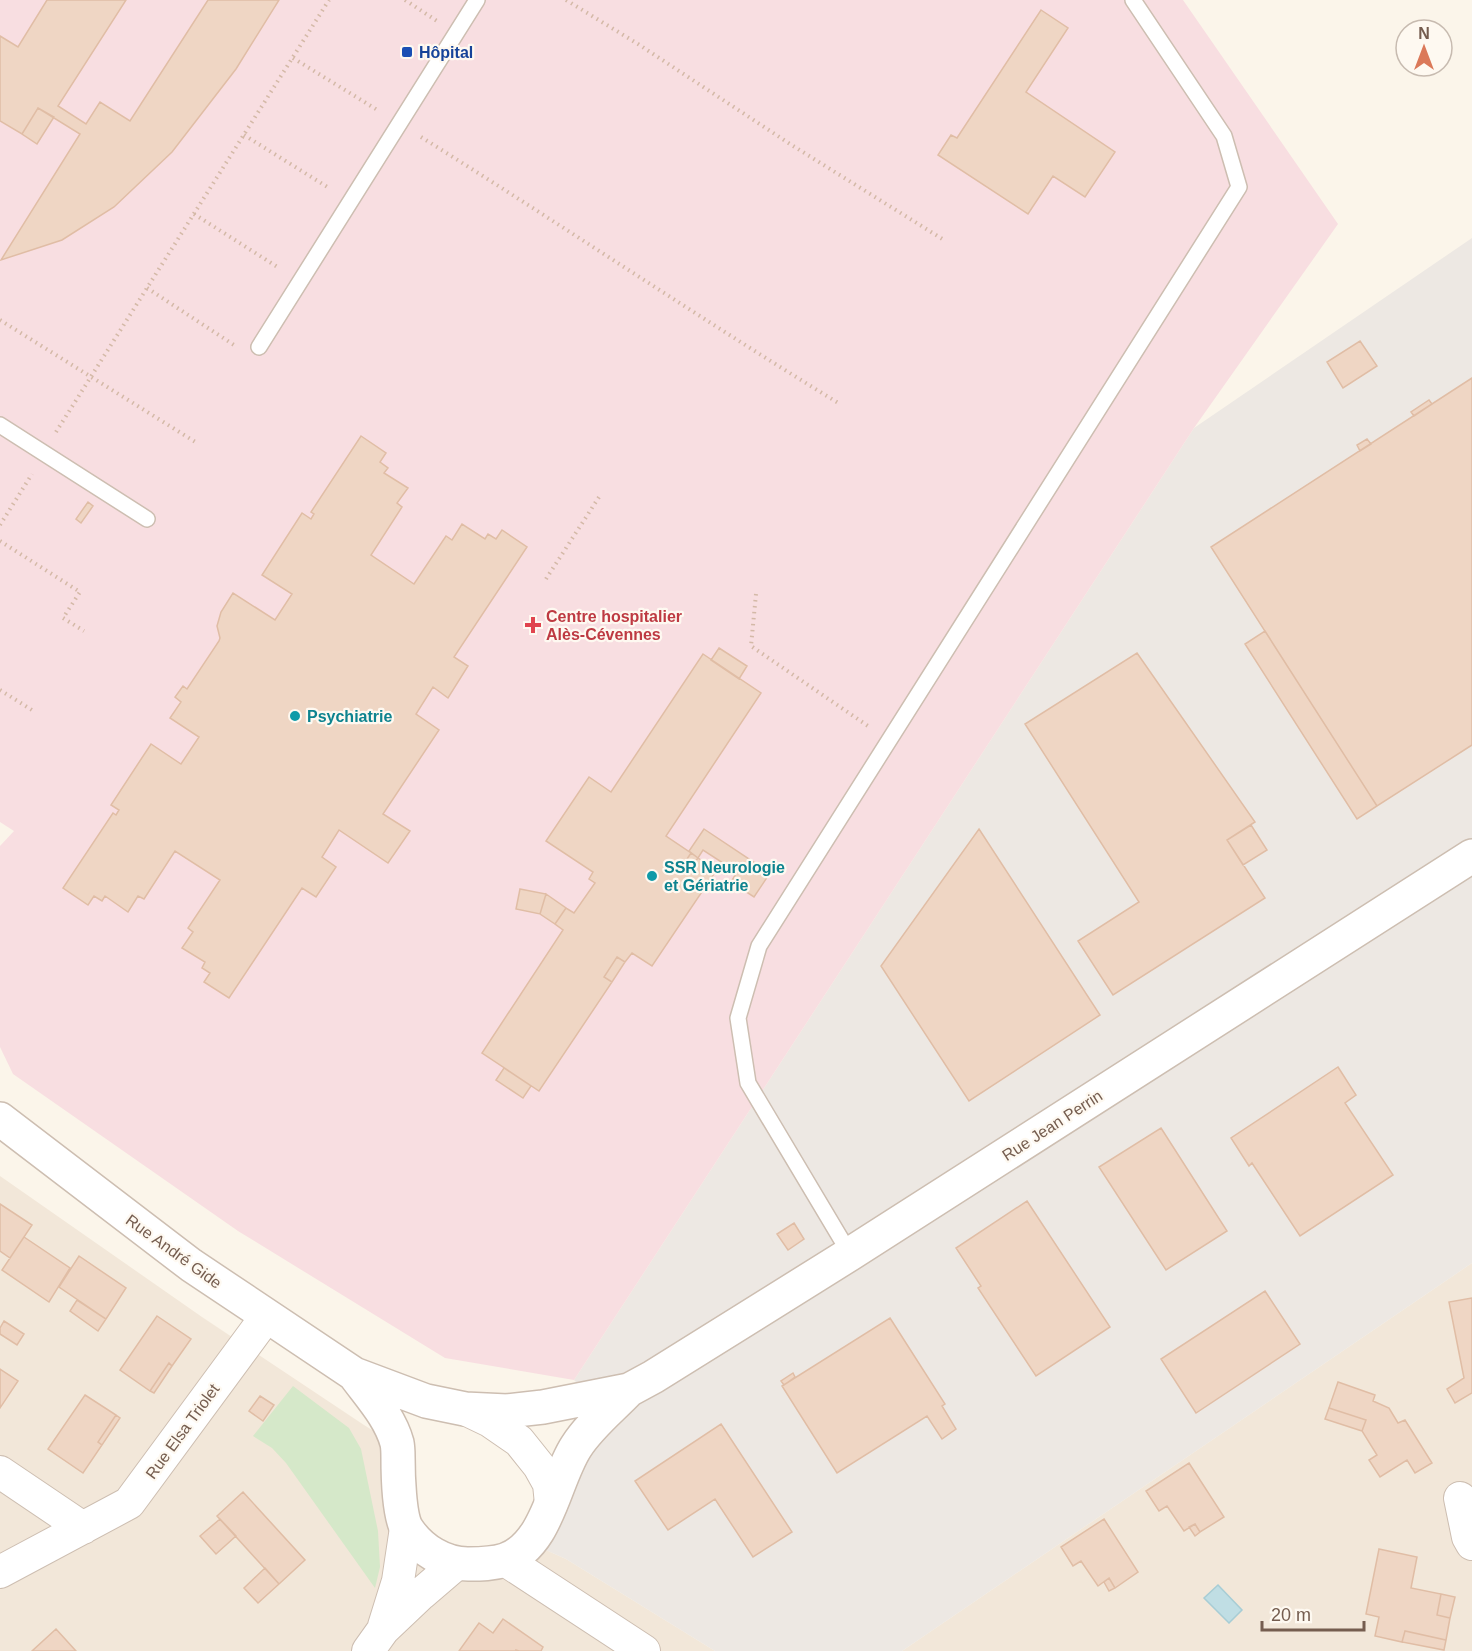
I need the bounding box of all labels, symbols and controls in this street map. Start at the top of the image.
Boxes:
north arrow [1394,18,1454,78]
text: N [1418,25,1430,42]
place label: Hôpital [419,44,473,61]
marker: Hôpital [400,45,414,59]
place label: Centre hospitalier Alès-Cévennes [546,608,682,643]
marker: Centre hospitalier Alès-Cévennes [524,616,542,634]
place label: Psychiatrie [307,708,392,725]
marker: Psychiatrie [288,709,302,723]
place label: SSR Neurologie et Gériatrie [664,859,785,894]
marker: SSR Neurologie et Gériatrie [645,869,659,883]
street label: Rue Jean Perrin [999,1087,1105,1164]
street label: Rue André Gide [123,1211,225,1292]
street label: Rue Elsa Triolet [142,1380,223,1482]
scale bar [1262,1594,1364,1632]
text: 20 m [1271,1605,1311,1625]

